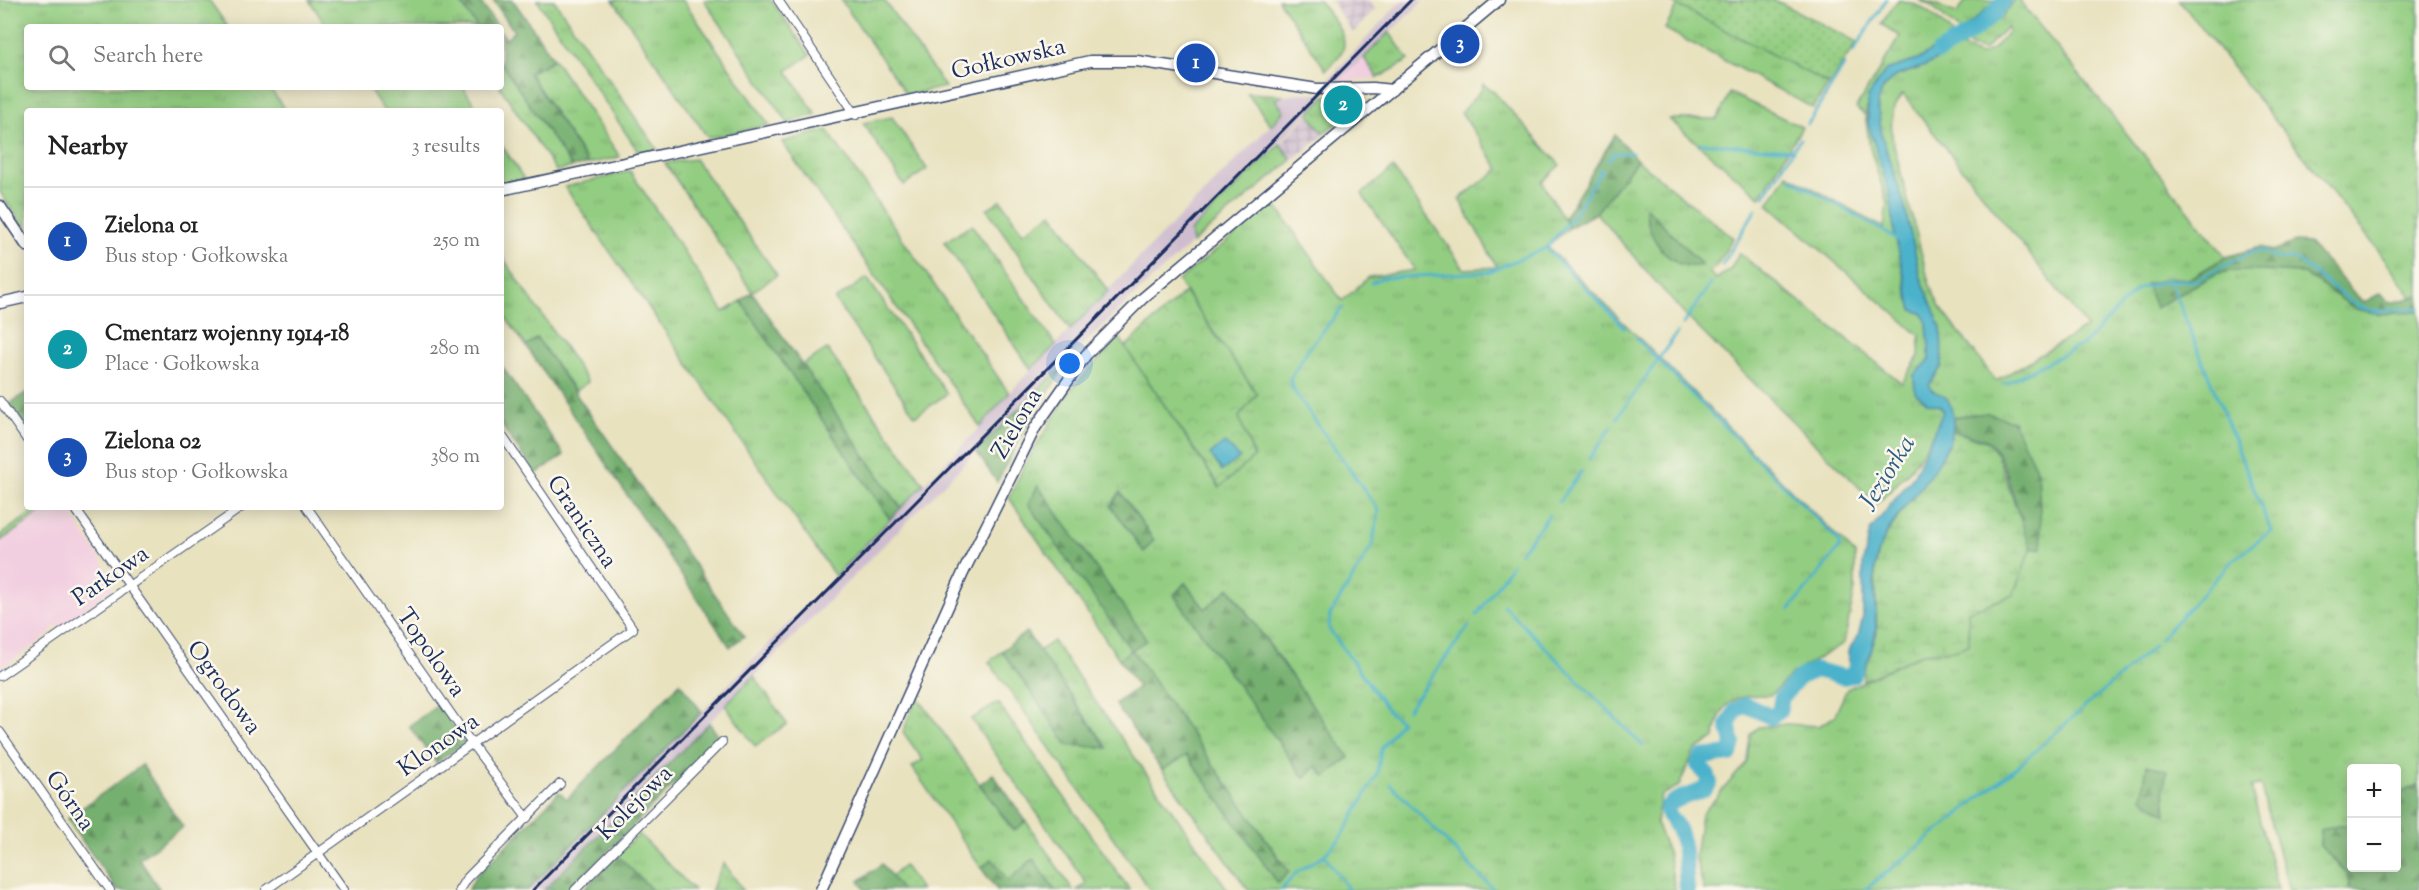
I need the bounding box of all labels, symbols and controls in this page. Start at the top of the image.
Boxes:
pin: 3 [1440,22,1480,66]
search box [24,24,504,90]
street label: Gołkowska [948,30,1069,90]
pin: 1 [1176,40,1216,86]
icon: search [45,41,78,74]
text: Search here [93,41,203,73]
pin: 2 [1324,82,1362,128]
text: Nearby [48,129,128,166]
text: 3 results [411,133,480,162]
text: Zielona 01 [105,211,198,243]
text: 1 [64,227,71,256]
text: 250 m [432,227,480,256]
text: Bus stop · Gołkowska [105,243,288,272]
text: Cmentarz wojenny 1914-18 [105,319,349,351]
text: 2 [63,335,72,364]
text: 280 m [429,335,480,364]
your location [1055,349,1084,378]
text: Place · Gołkowska [105,351,260,380]
street label: Zielona [984,383,1051,465]
text: Zielona 02 [105,427,201,459]
water label: Jeziorka [1850,429,1926,519]
text: 3 [63,443,72,472]
text: 380 m [431,443,480,472]
text: Bus stop · Gołkowska [105,459,288,488]
street label: Graniczna [538,469,625,575]
street label: Parkowa [66,538,156,615]
street label: Topolowa [387,602,474,705]
street label: Ogrodowa [178,634,269,742]
street label: Klonowa [392,705,487,786]
street label: Kolejowa [590,758,681,849]
street label: Górna [36,764,103,838]
map controls [2347,764,2401,872]
button: + [2347,764,2401,818]
button: − [2347,818,2401,872]

